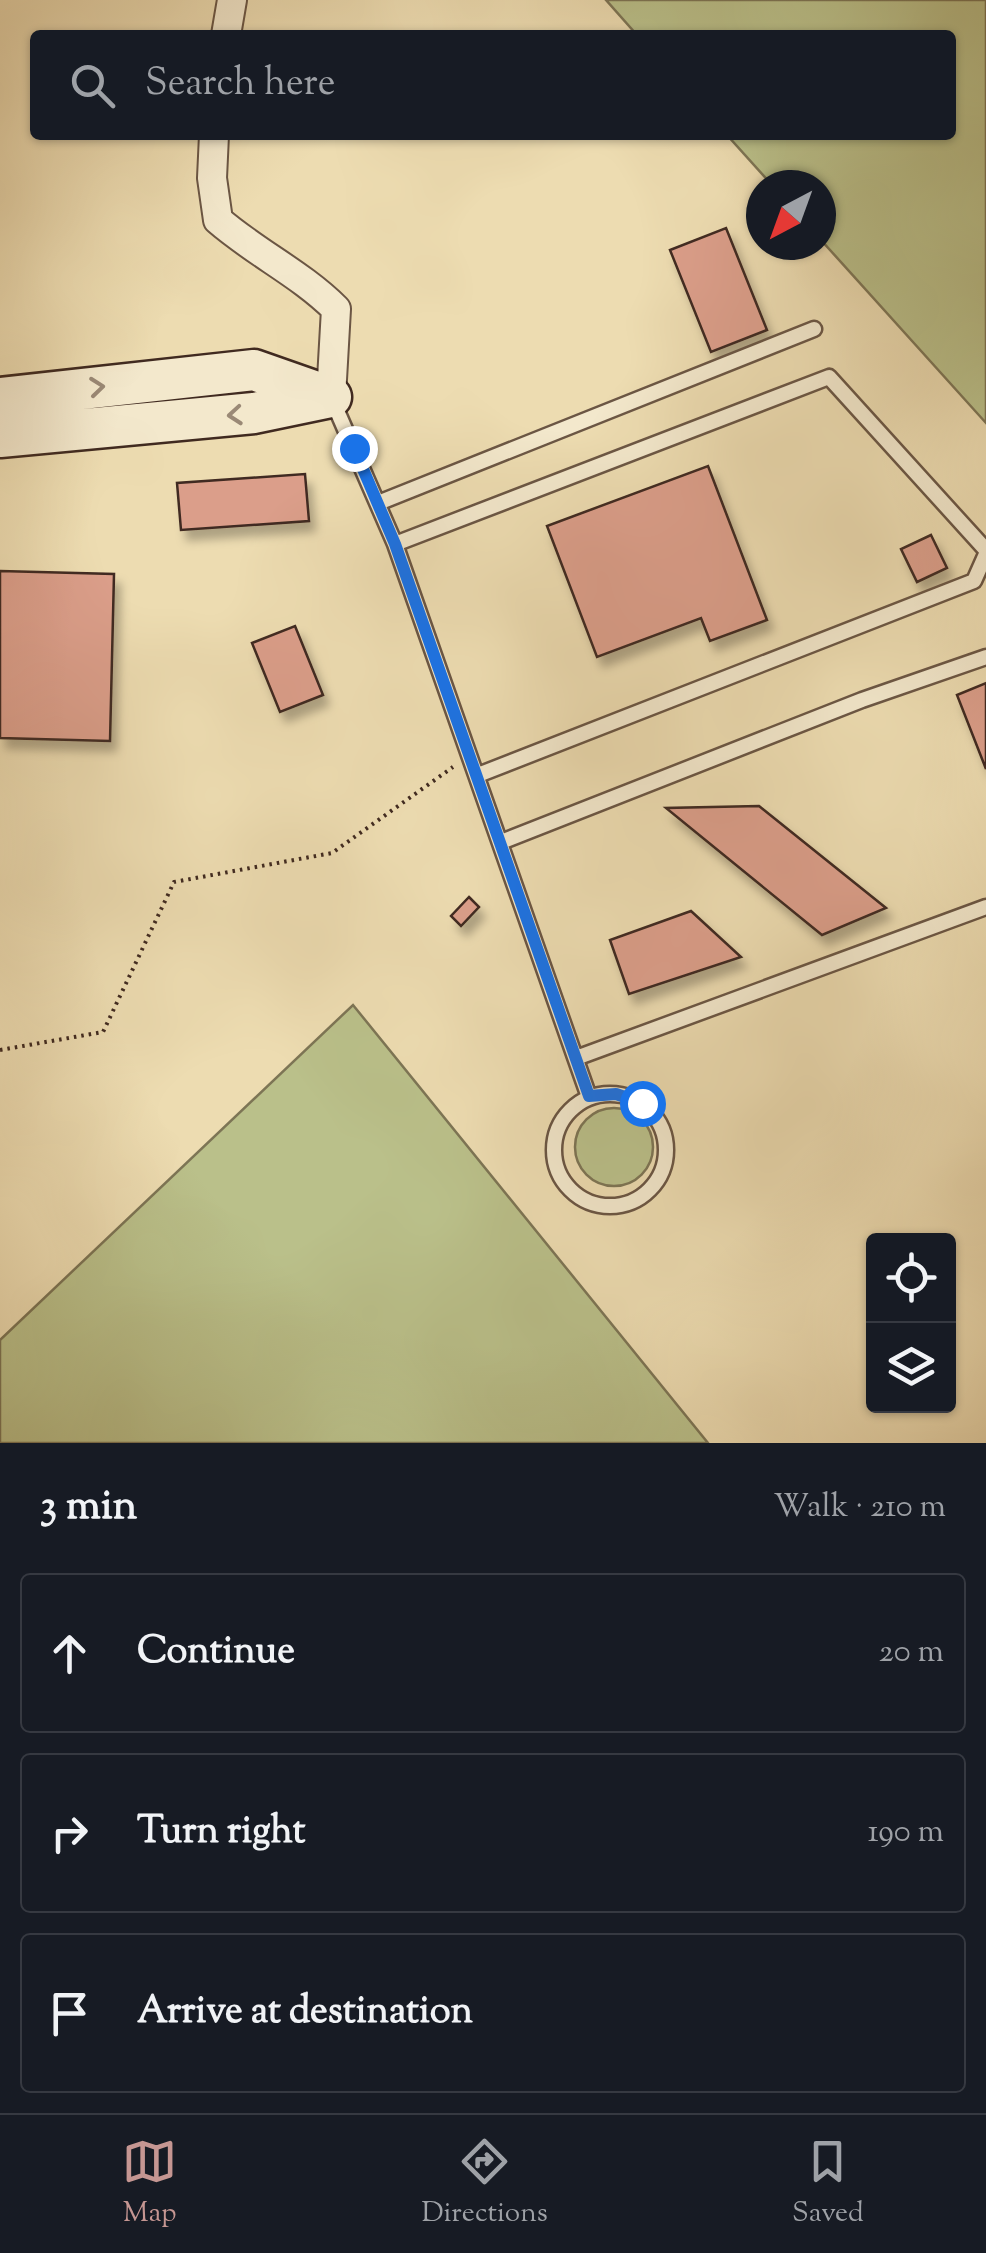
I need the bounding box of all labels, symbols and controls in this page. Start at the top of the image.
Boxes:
search box [30,30,956,140]
icon: search [65,58,120,113]
text: Search here [145,58,336,112]
north arrow [746,170,836,260]
one-way arrow [89,377,105,398]
one-way arrow [227,403,243,425]
route end [332,426,378,472]
route start [620,1081,666,1127]
map controls [866,1233,956,1413]
button: locate [866,1233,956,1323]
button: layers [866,1323,956,1413]
text: 3 min [40,1478,137,1538]
text: Walk · 210 m [773,1485,946,1531]
icon: ahead [42,1626,97,1681]
text: Continue [137,1626,295,1680]
text: 20 m [879,1630,944,1676]
icon: right [42,1806,97,1861]
text: Turn right [137,1806,305,1860]
text: 190 m [868,1810,944,1856]
icon: arrive [42,1986,97,2041]
text: Arrive at destination [137,1986,473,2040]
tab: Map [122,2134,177,2234]
tab: Directions [421,2134,548,2234]
tab: Saved [792,2134,864,2234]

